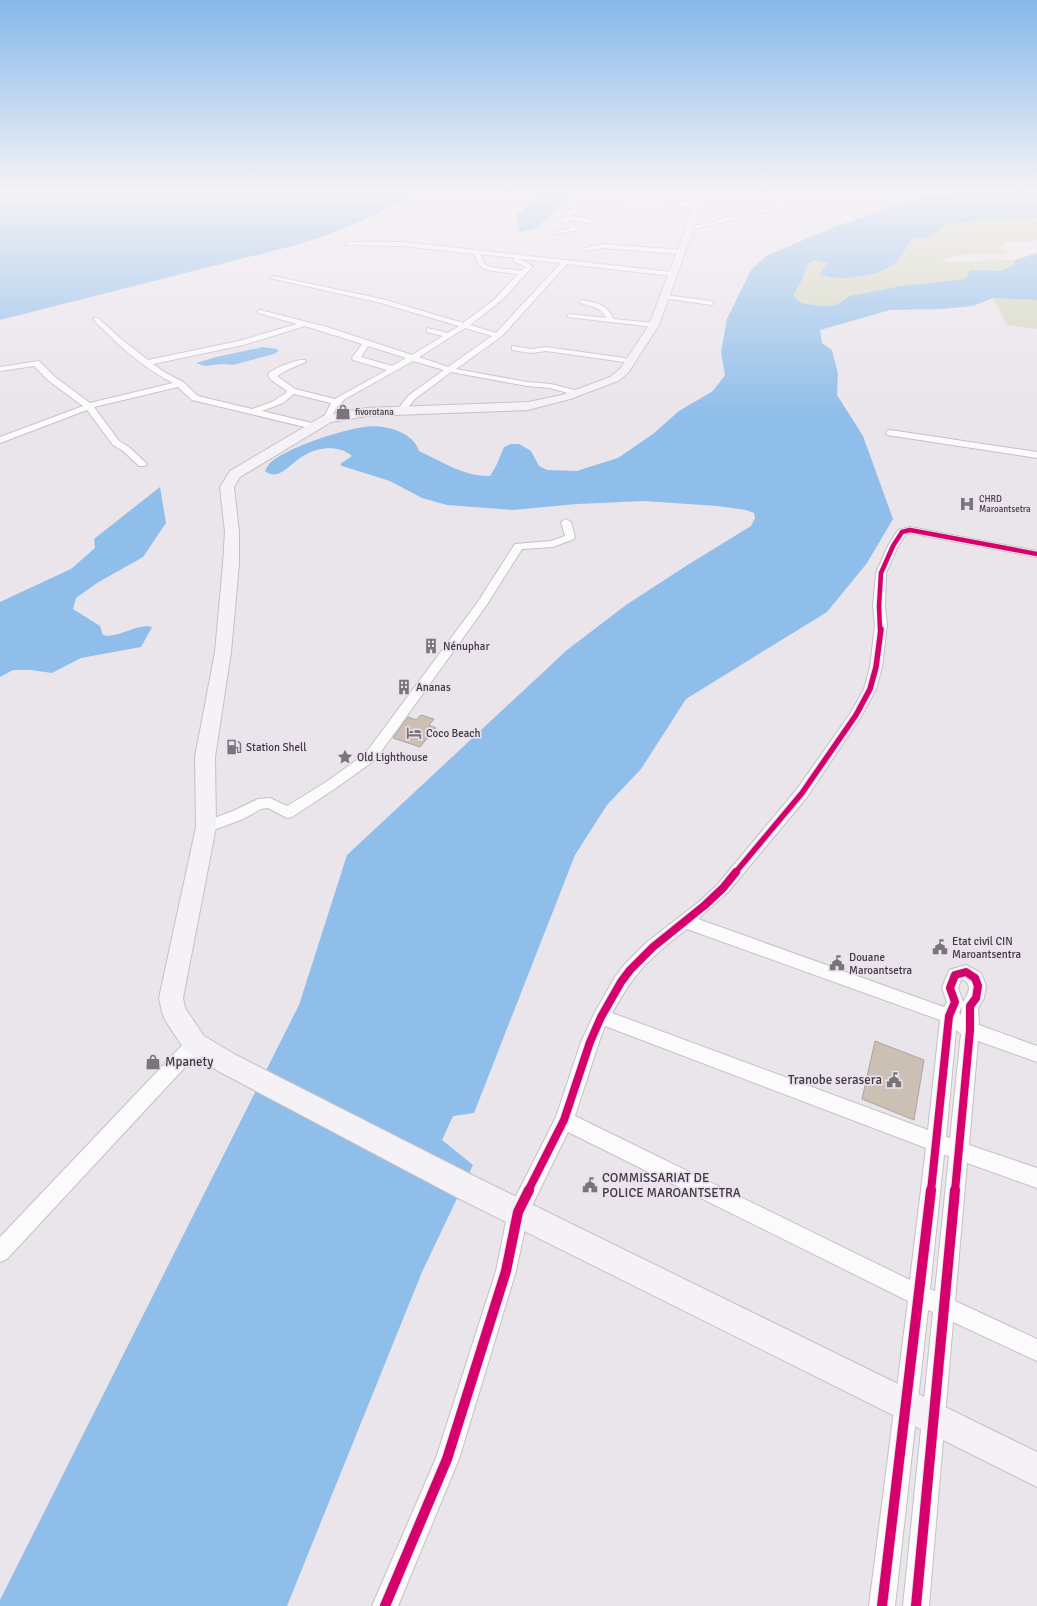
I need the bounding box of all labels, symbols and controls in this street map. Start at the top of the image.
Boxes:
shop icon: fivorotana [334,403,352,421]
place label: fivorotana [355,407,394,418]
place label: CHRD Maroantsetra [979,494,1031,515]
hospital icon: CHRD Maroantsetra [958,495,976,513]
building icon: Nénuphar [422,637,440,655]
place label: Nénuphar [443,640,489,653]
building icon: Ananas [395,678,413,696]
place label: Ananas [416,681,451,694]
hotel icon: Coco Beach [405,724,423,742]
place label: Coco Beach [426,727,480,740]
fuel station icon: Station Shell [225,738,243,756]
place label: Station Shell [246,741,306,754]
place icon: Old Lighthouse [336,748,354,766]
place label: Old Lighthouse [357,751,428,764]
place label: Etat civil CIN Maroantsentra [952,935,1022,961]
public building icon: Etat civil CIN Maroantsentra [931,938,949,956]
place label: Douane Maroantsetra [849,951,913,977]
public building icon: Douane Maroantsetra [828,954,846,972]
shop icon: Mpanety [144,1053,162,1071]
place label: Mpanety [165,1054,213,1070]
public building icon: Tranobe serasera [885,1071,903,1089]
place label: Tranobe serasera [788,1072,882,1088]
place label: COMMISSARIAT DE POLICE MAROANTSETRA [602,1170,741,1201]
public building icon: COMMISSARIAT DE POLICE MAROANTSETRA [581,1176,599,1194]

